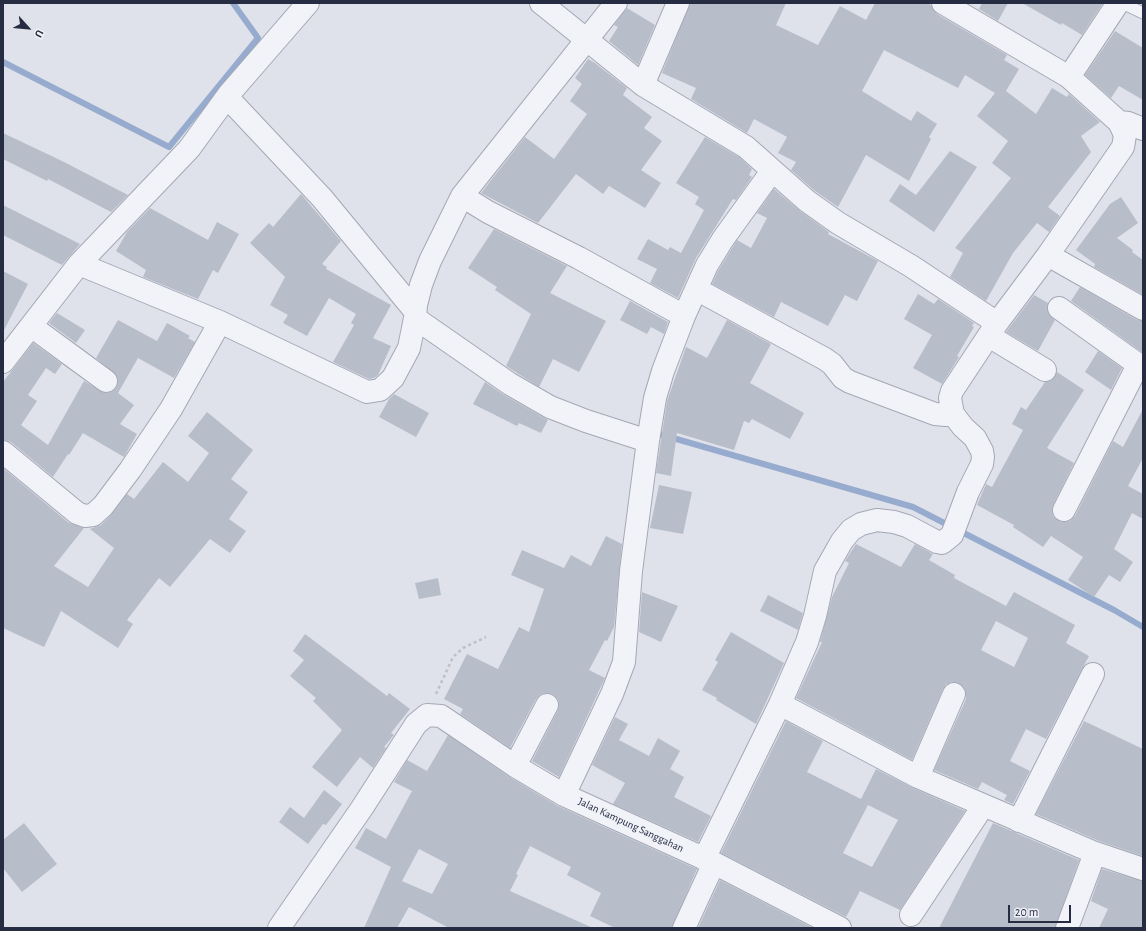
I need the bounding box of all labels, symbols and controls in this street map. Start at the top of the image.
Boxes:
north arrow [8,8,48,48]
text: U [33,28,46,39]
street label: Jalan Kampung Sanggahan [576,795,686,855]
scale bar [1010,897,1073,923]
text: 20 m [1015,906,1038,918]

